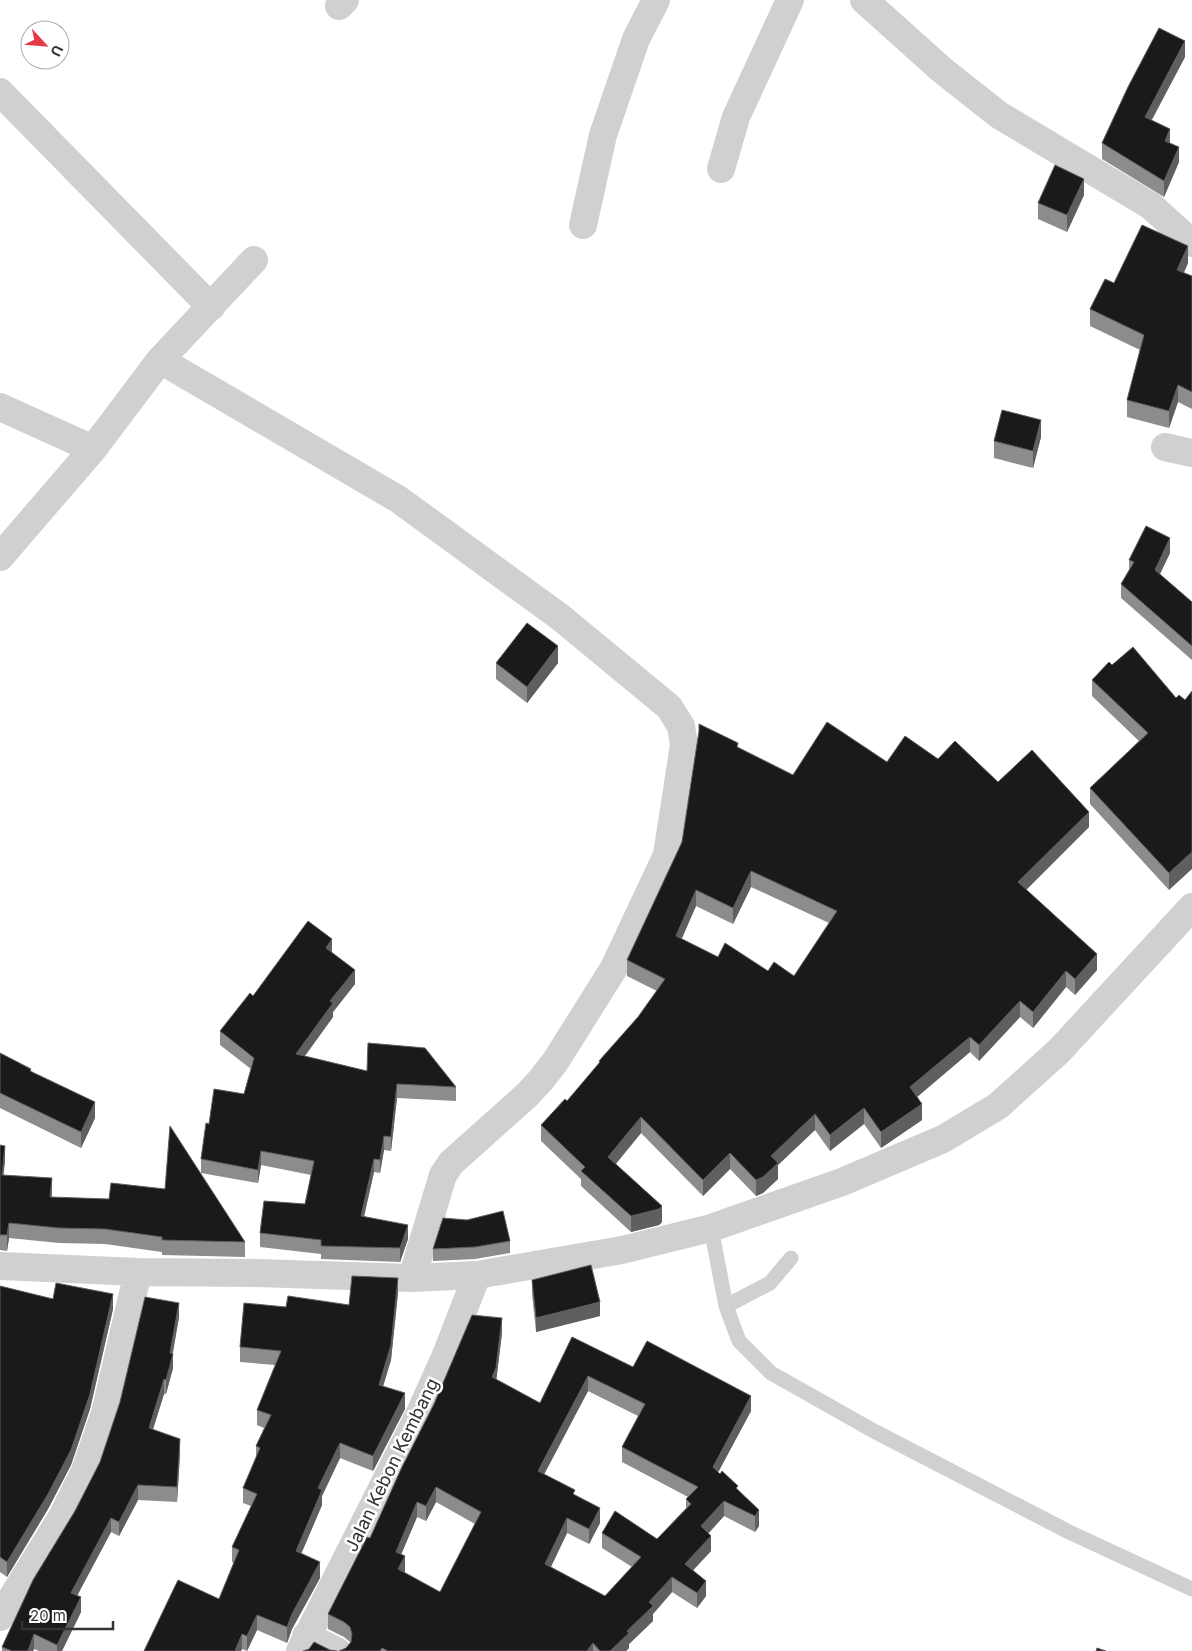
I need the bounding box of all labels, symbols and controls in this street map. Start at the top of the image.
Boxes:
north arrow [20,20,70,70]
text: U [47,43,67,59]
street label: Jalan Kebon Kembang [340,1375,443,1555]
scale bar [22,1598,114,1630]
text: 20 m [30,1606,66,1625]

